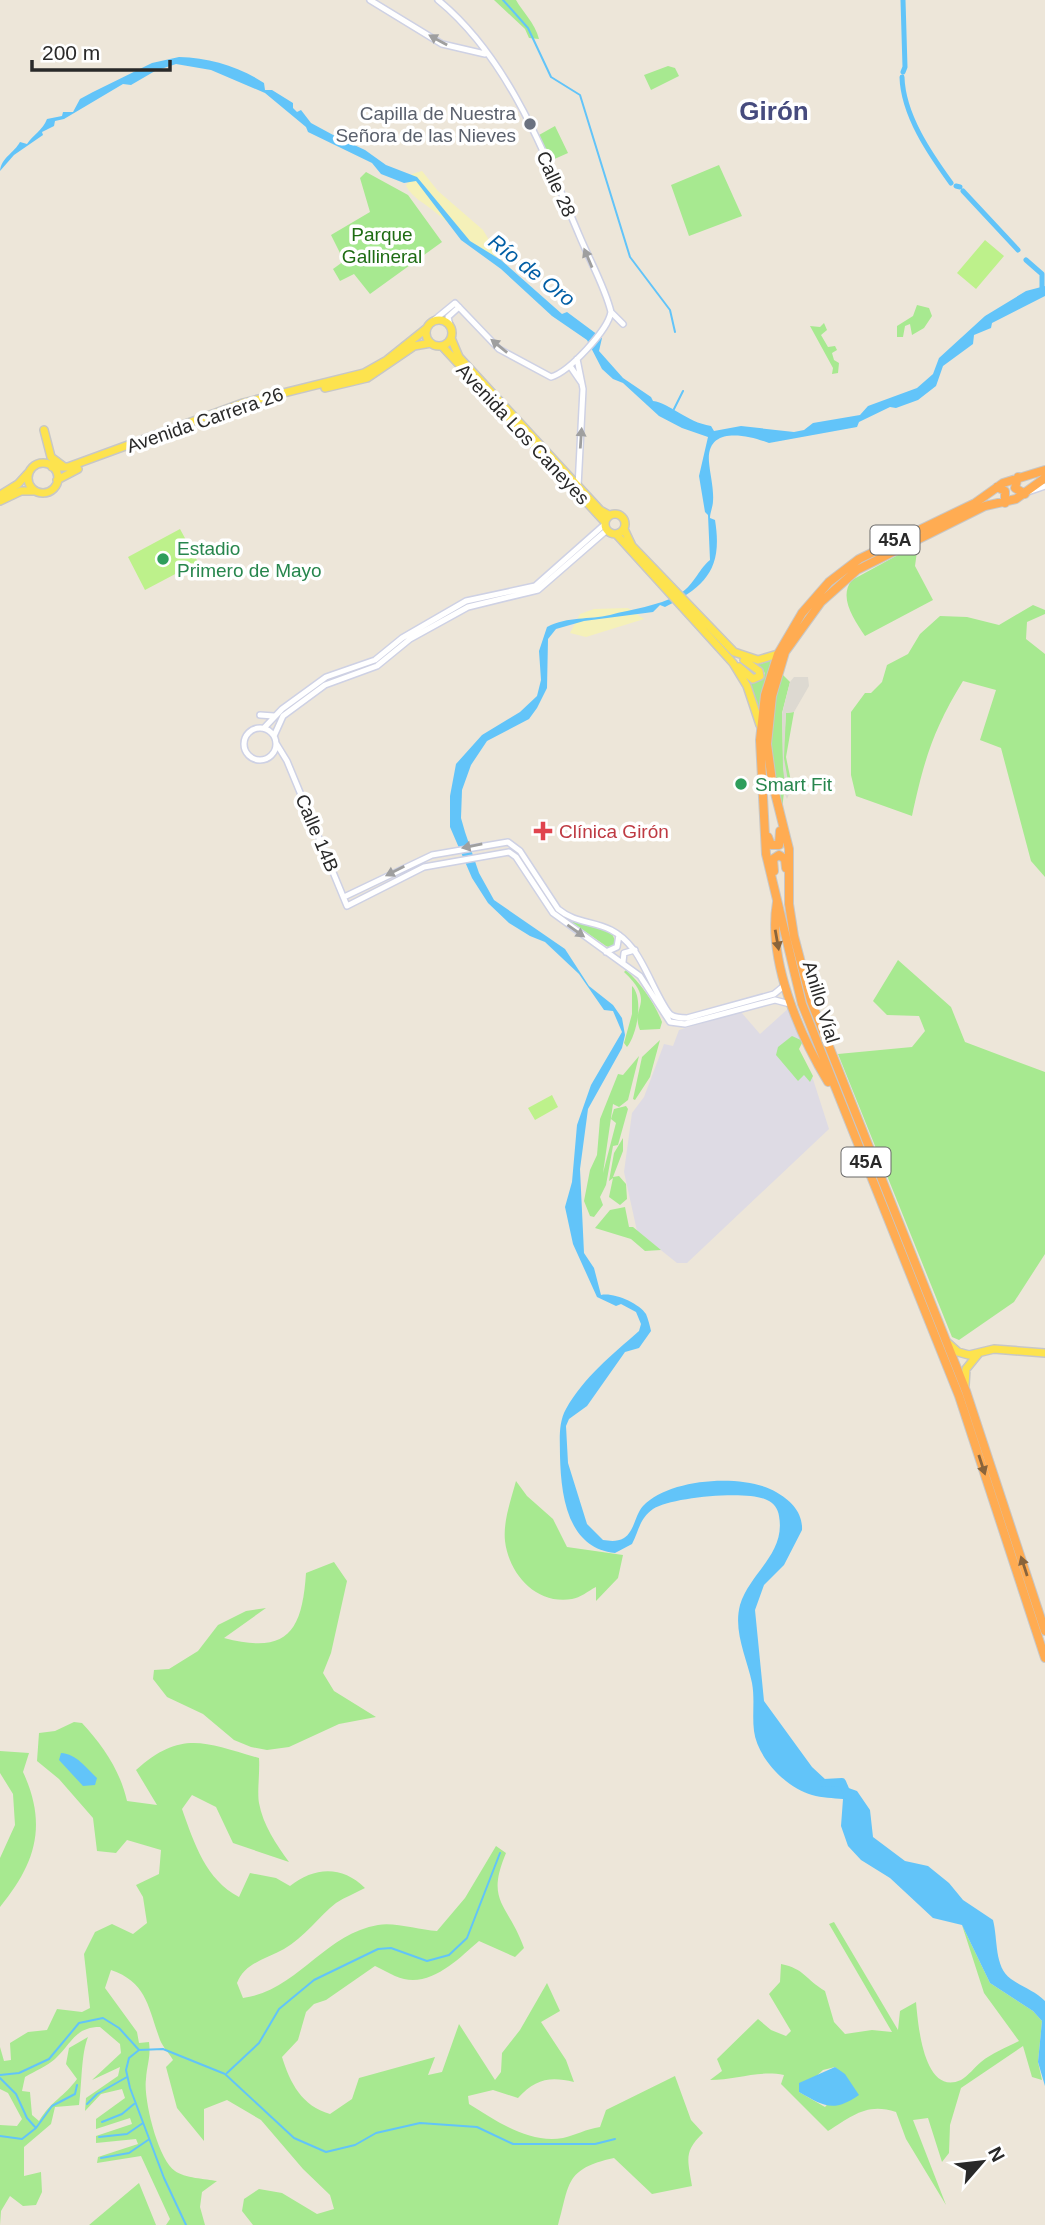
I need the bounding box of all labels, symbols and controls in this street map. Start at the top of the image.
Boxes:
scale bar [32,28,170,72]
one-way arrow [428,34,447,46]
text: 200 m [42,41,100,64]
district label: Girón [739,96,809,126]
place label: Capilla de Nuestra Señora de las Nieves [335,103,516,146]
marker: Capilla de Nuestra Señora de las Nieves [522,116,538,132]
street label: Calle 28 [532,148,580,220]
park label: Parque Gallineral [342,224,422,267]
water label: Río de Oro [484,229,580,311]
one-way arrow [583,247,594,268]
one-way arrow [490,339,508,354]
street label: Avenida Los Caneyes [452,359,594,509]
street label: Avenida Carrera 26 [124,383,286,457]
one-way arrow [576,426,587,448]
road number: 45A [870,526,920,554]
place label: Estadio Primero de Mayo [177,538,322,581]
marker: Estadio Primero de Mayo [155,551,171,567]
place label: Smart Fit [755,774,833,795]
marker: Smart Fit [733,776,749,792]
street label: Calle 14B [291,791,343,875]
marker: Clínica Girón [533,821,553,841]
place label: Clínica Girón [559,821,669,842]
one-way arrow [461,841,483,852]
one-way arrow [385,865,405,876]
one-way arrow [566,924,585,937]
one-way arrow [772,929,783,951]
street label: Anillo Víal [799,959,843,1045]
road number: 45A [842,1148,890,1176]
one-way arrow [977,1455,988,1476]
one-way arrow [1018,1555,1029,1576]
north arrow [947,2127,1017,2197]
text: N [984,2143,1009,2165]

